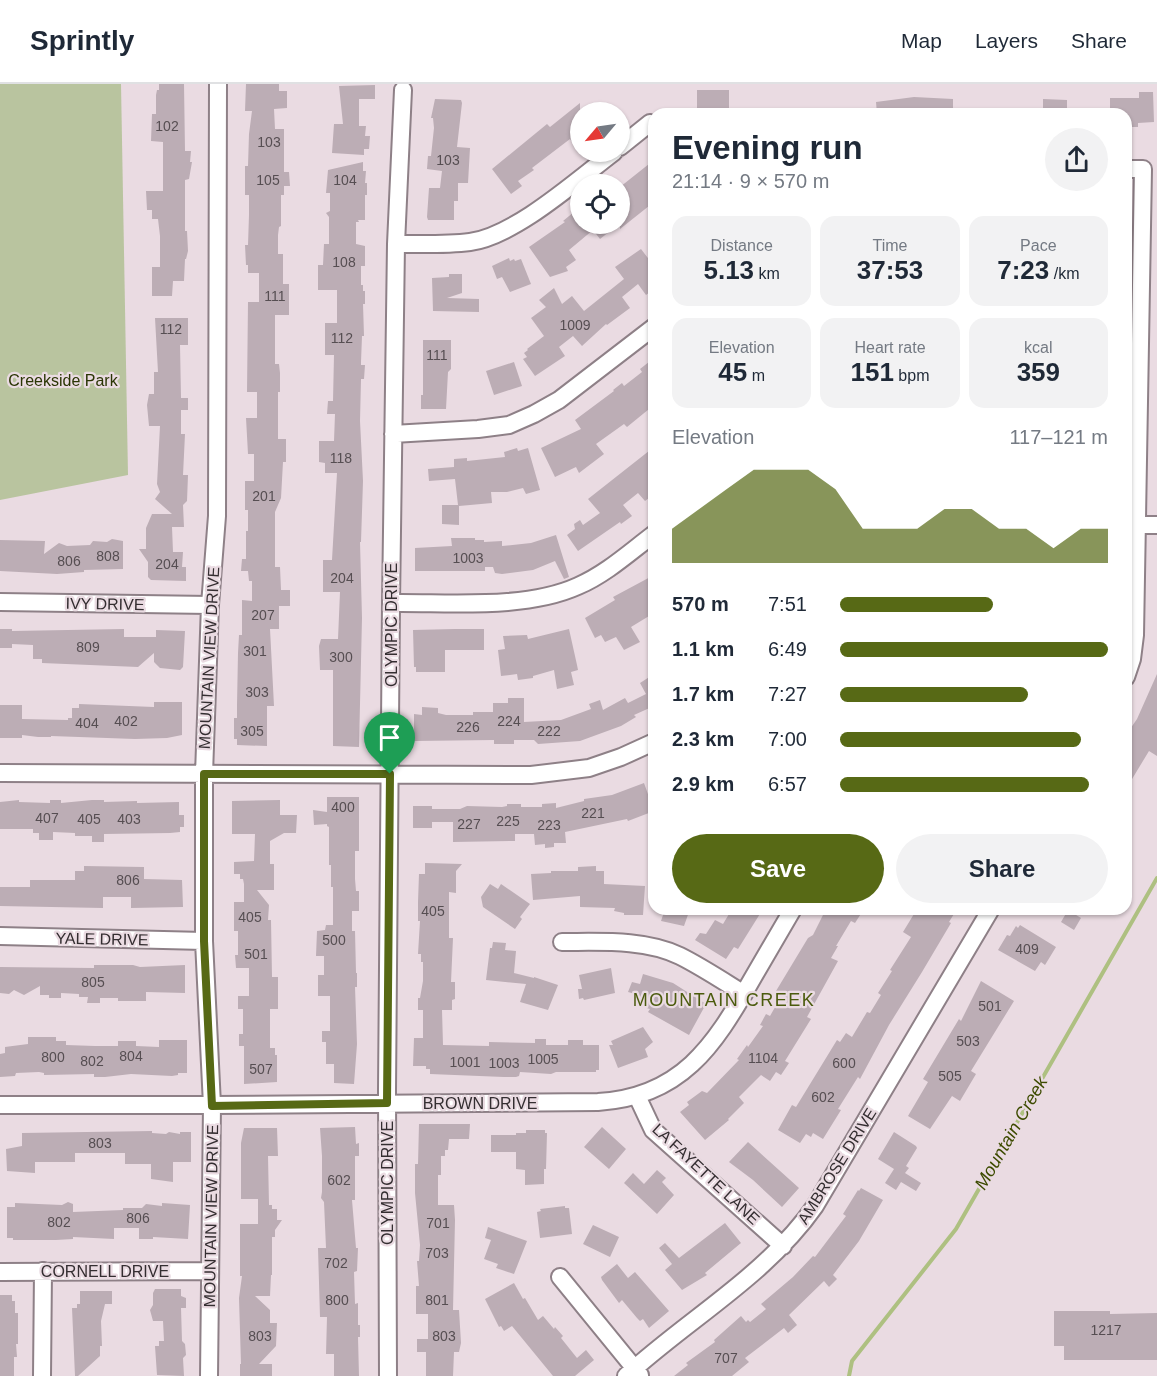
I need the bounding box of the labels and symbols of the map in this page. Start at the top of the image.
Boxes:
north arrow [570,102,630,162]
house number: 102 [155,118,179,134]
house number: 103 [257,134,281,150]
house number: 103 [436,152,460,168]
house number: 105 [256,172,280,188]
house number: 104 [333,172,357,188]
house number: 108 [332,254,356,270]
house number: 111 [264,288,286,304]
house number: 1009 [559,317,591,333]
house number: 112 [160,321,182,337]
house number: 112 [331,330,353,346]
house number: 111 [426,347,448,363]
park label: Creekside Park [8,372,119,389]
house number: 118 [330,450,352,466]
house number: 201 [252,488,276,504]
house number: 808 [96,548,120,564]
house number: 1003 [452,550,484,566]
house number: 806 [57,553,81,569]
house number: 204 [155,556,179,572]
street label: OLYMPIC DRIVE [383,563,400,687]
street label: MOUNTAIN VIEW DRIVE [196,566,222,750]
house number: 204 [330,570,354,586]
street label: IVY DRIVE [65,595,145,613]
house number: 207 [251,607,275,623]
house number: 809 [76,639,100,655]
house number: 301 [243,643,267,659]
house number: 300 [329,649,353,665]
house number: 303 [245,684,269,700]
pin [364,712,415,774]
house number: 402 [114,713,138,729]
house number: 224 [497,713,521,729]
house number: 404 [75,715,99,731]
house number: 226 [456,719,480,735]
house number: 305 [240,723,264,739]
house number: 222 [537,723,561,739]
house number: 400 [331,799,355,815]
house number: 221 [581,805,605,821]
house number: 407 [35,810,59,826]
house number: 405 [77,811,101,827]
house number: 403 [117,811,141,827]
house number: 225 [496,813,520,829]
house number: 227 [457,816,481,832]
house number: 223 [537,817,561,833]
house number: 806 [116,872,140,888]
house number: 405 [421,903,445,919]
house number: 405 [238,909,262,925]
street label: YALE DRIVE [55,930,149,948]
house number: 500 [322,932,346,948]
house number: 409 [1015,941,1039,957]
house number: 501 [244,946,268,962]
house number: 805 [81,974,105,990]
district label: MOUNTAIN CREEK [633,990,815,1010]
house number: 501 [978,998,1002,1014]
house number: 503 [956,1033,980,1049]
house number: 804 [119,1048,143,1064]
house number: 800 [41,1049,65,1065]
house number: 1104 [748,1050,778,1066]
house number: 1005 [527,1051,559,1067]
house number: 802 [80,1053,104,1069]
house number: 1001 [449,1054,481,1070]
house number: 1003 [488,1055,520,1071]
house number: 600 [832,1055,856,1071]
house number: 507 [249,1061,273,1077]
house number: 505 [938,1068,962,1084]
water label: Mountain Creek [971,1072,1052,1193]
house number: 602 [811,1089,835,1105]
street label: BROWN DRIVE [423,1095,537,1112]
street label: AMBROSE DRIVE [794,1105,880,1227]
street label: LA FAYETTE LANE [649,1120,763,1228]
street label: OLYMPIC DRIVE [379,1121,396,1245]
street label: MOUNTAIN VIEW DRIVE [201,1124,221,1308]
house number: 803 [88,1135,112,1151]
house number: 602 [327,1172,351,1188]
house number: 806 [126,1210,150,1226]
house number: 802 [47,1214,71,1230]
house number: 701 [426,1215,450,1231]
house number: 703 [425,1245,449,1261]
house number: 702 [324,1255,348,1271]
street label: CORNELL DRIVE [41,1263,169,1280]
house number: 800 [325,1292,349,1308]
house number: 801 [425,1292,449,1308]
house number: 1217 [1090,1322,1122,1338]
house number: 803 [248,1328,272,1344]
house number: 803 [432,1328,456,1344]
house number: 707 [714,1350,738,1366]

